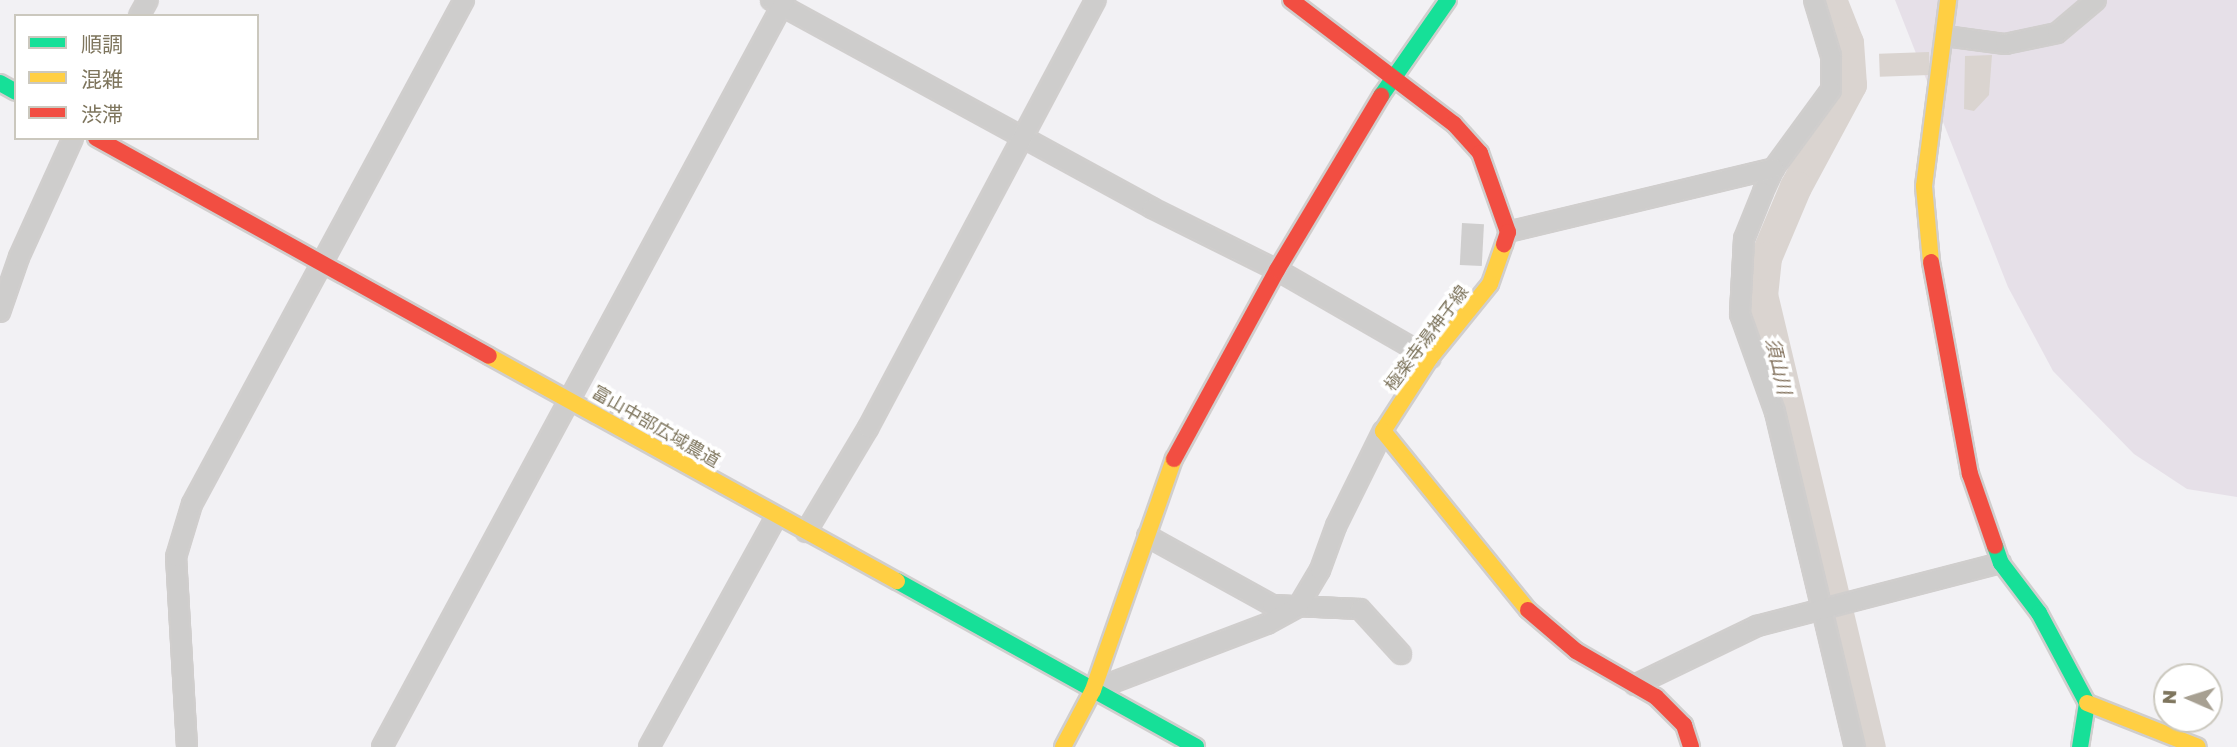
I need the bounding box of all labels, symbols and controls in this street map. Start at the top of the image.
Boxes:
legend [14,14,259,140]
text: 順調 [81,31,123,57]
text: 混雑 [81,66,123,92]
text: 渋滞 [81,101,123,127]
street label: 極楽寺湯神子線 [1379,281,1473,395]
water label: 須山川 [1761,336,1797,396]
street label: 富山中部広域農道 [588,381,724,471]
north arrow [2153,663,2223,733]
text: N [2157,689,2180,705]

